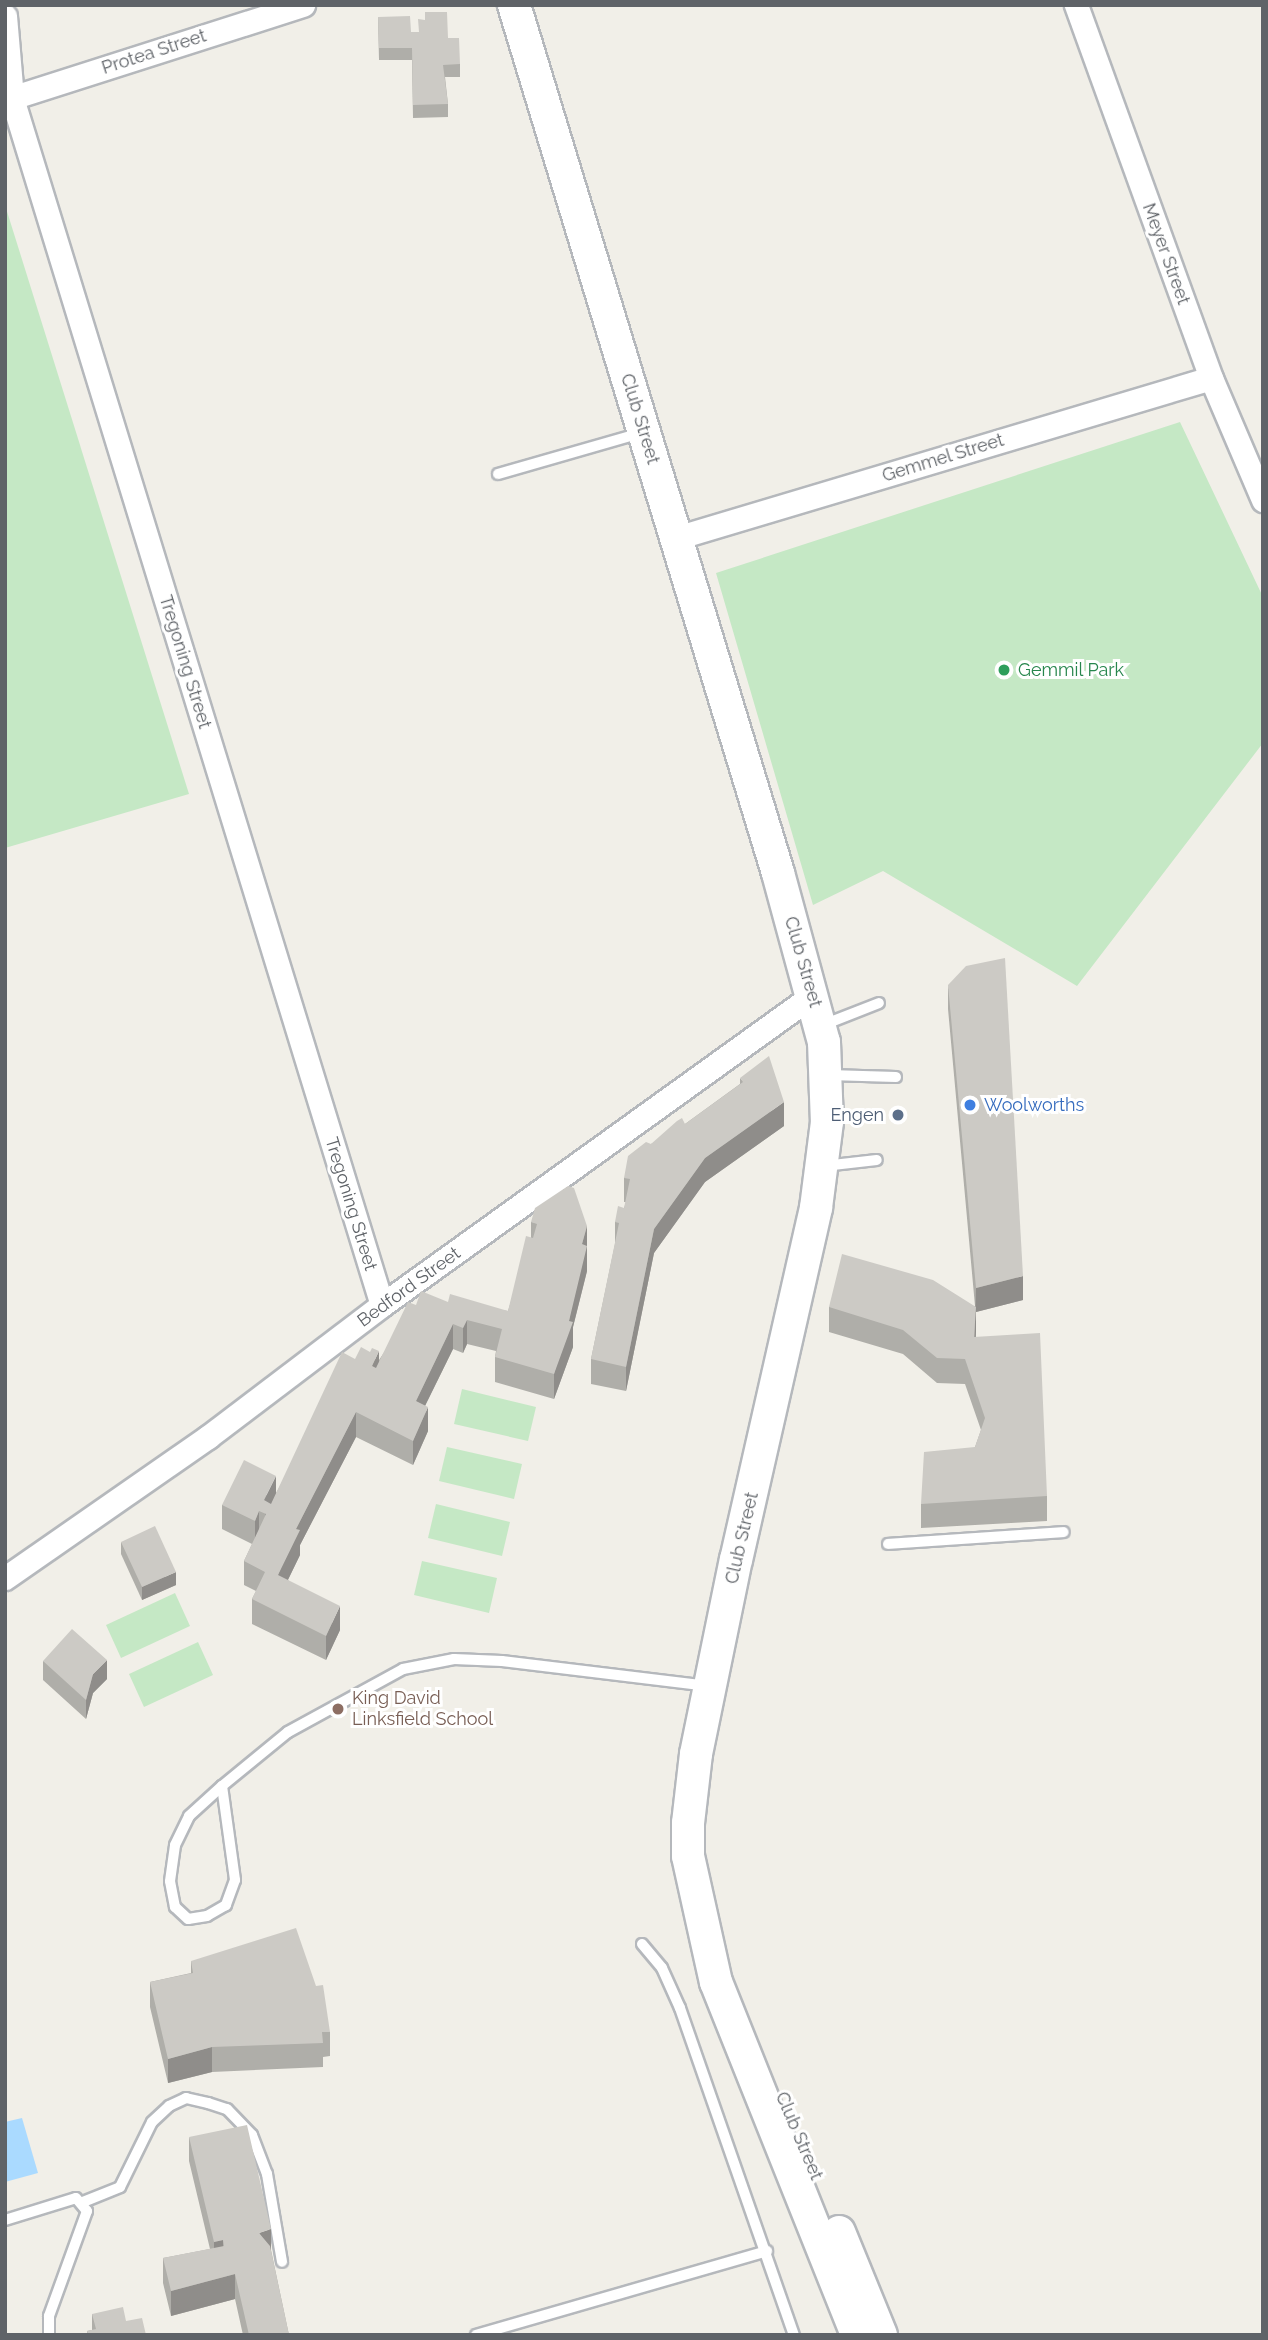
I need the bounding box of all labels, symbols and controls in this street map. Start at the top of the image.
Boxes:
street label: Protea Street [99,25,209,79]
street label: Meyer Street [1138,200,1194,308]
street label: Club Street [616,371,664,467]
street label: Gemmel Street [879,429,1007,487]
street label: Tregoning Street [154,593,216,731]
place label: Gemmil Park [1018,659,1125,681]
marker: Gemmil Park [996,662,1012,678]
street label: Club Street [780,914,826,1010]
place label: Woolworths [984,1094,1084,1116]
marker: Woolworths [962,1097,978,1113]
place label: Engen [830,1104,884,1126]
marker: Engen [890,1107,906,1123]
street label: Tregoning Street [320,1135,382,1273]
street label: Bedford Street [353,1242,465,1332]
street label: Club Street [721,1490,763,1586]
place label: King David Linksfield School [352,1688,493,1730]
marker: King David Linksfield School [330,1701,346,1717]
street label: Club Street [771,2089,827,2183]

